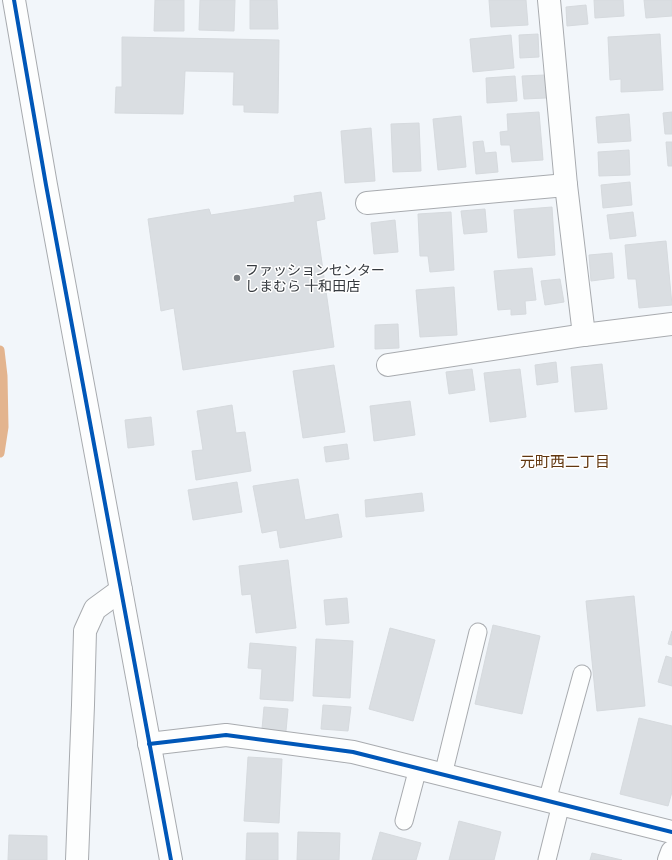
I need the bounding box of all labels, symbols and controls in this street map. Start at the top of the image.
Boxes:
place label: ファッションセンター しまむら 十和田店 [245,260,385,296]
marker: ファッションセンター しまむら 十和田店 [232,273,242,283]
district label: 元町西二丁目 [520,451,610,472]

